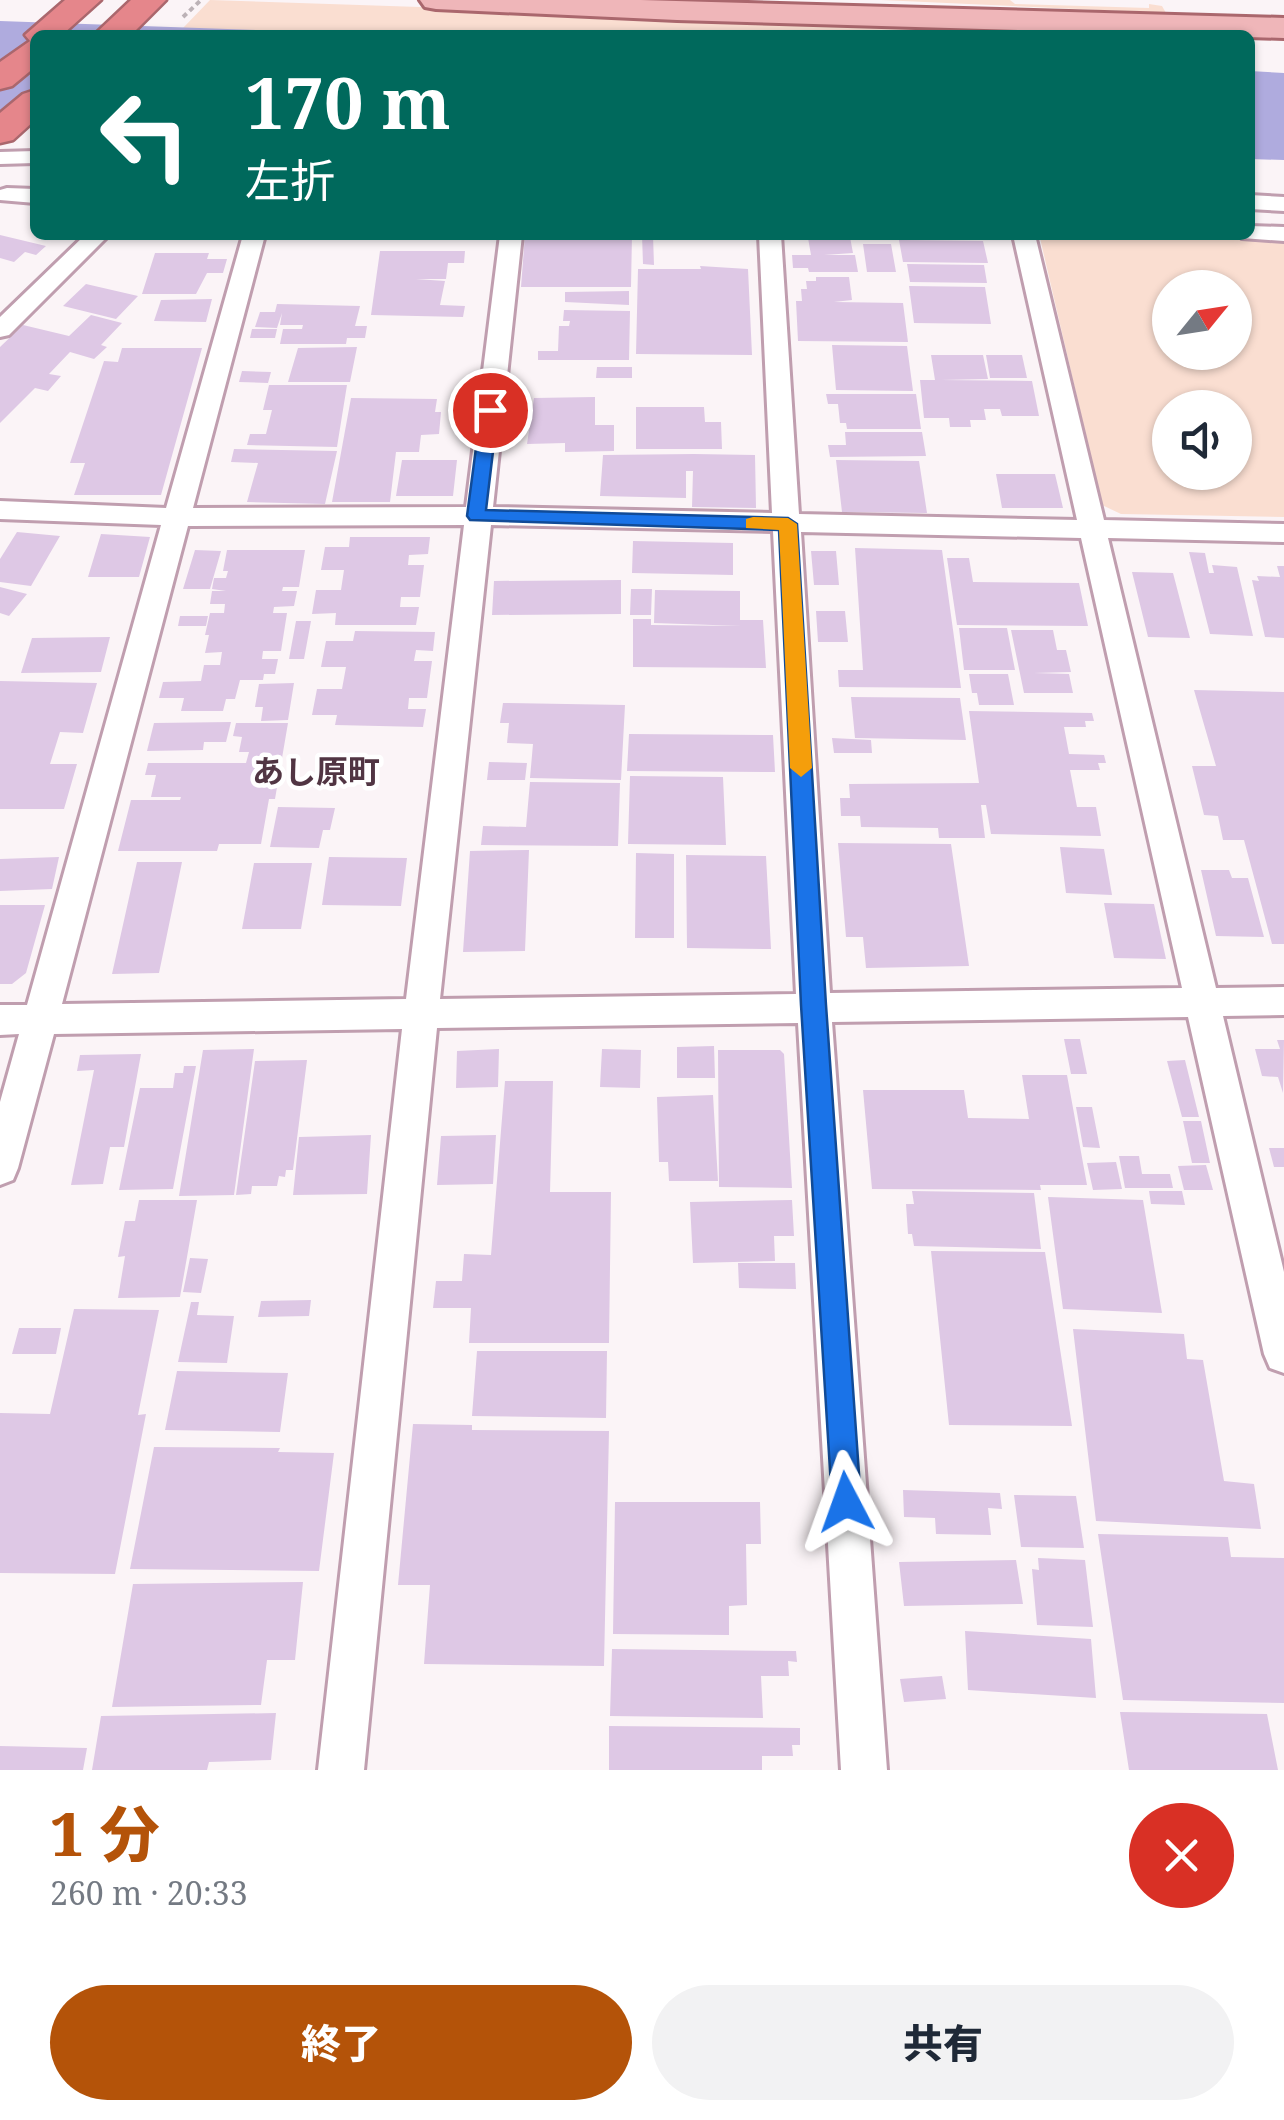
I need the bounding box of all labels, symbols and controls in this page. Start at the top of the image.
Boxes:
text: 170 m [245,54,451,150]
icon: left [80,70,210,200]
text: 左折 [245,149,335,210]
north arrow [1152,270,1252,370]
map controls [1152,270,1252,490]
pin [448,368,533,453]
icon: arrive [463,383,518,438]
button: sound [1152,390,1252,490]
district label: あし原町 [252,749,380,792]
position arrow [794,1450,898,1554]
text: 1 分 [50,1792,160,1874]
button: close [1129,1803,1234,1908]
text: 260 m · 20:33 [50,1871,248,1914]
button: 終了 [50,1985,632,2100]
button: 共有 [652,1985,1234,2100]

